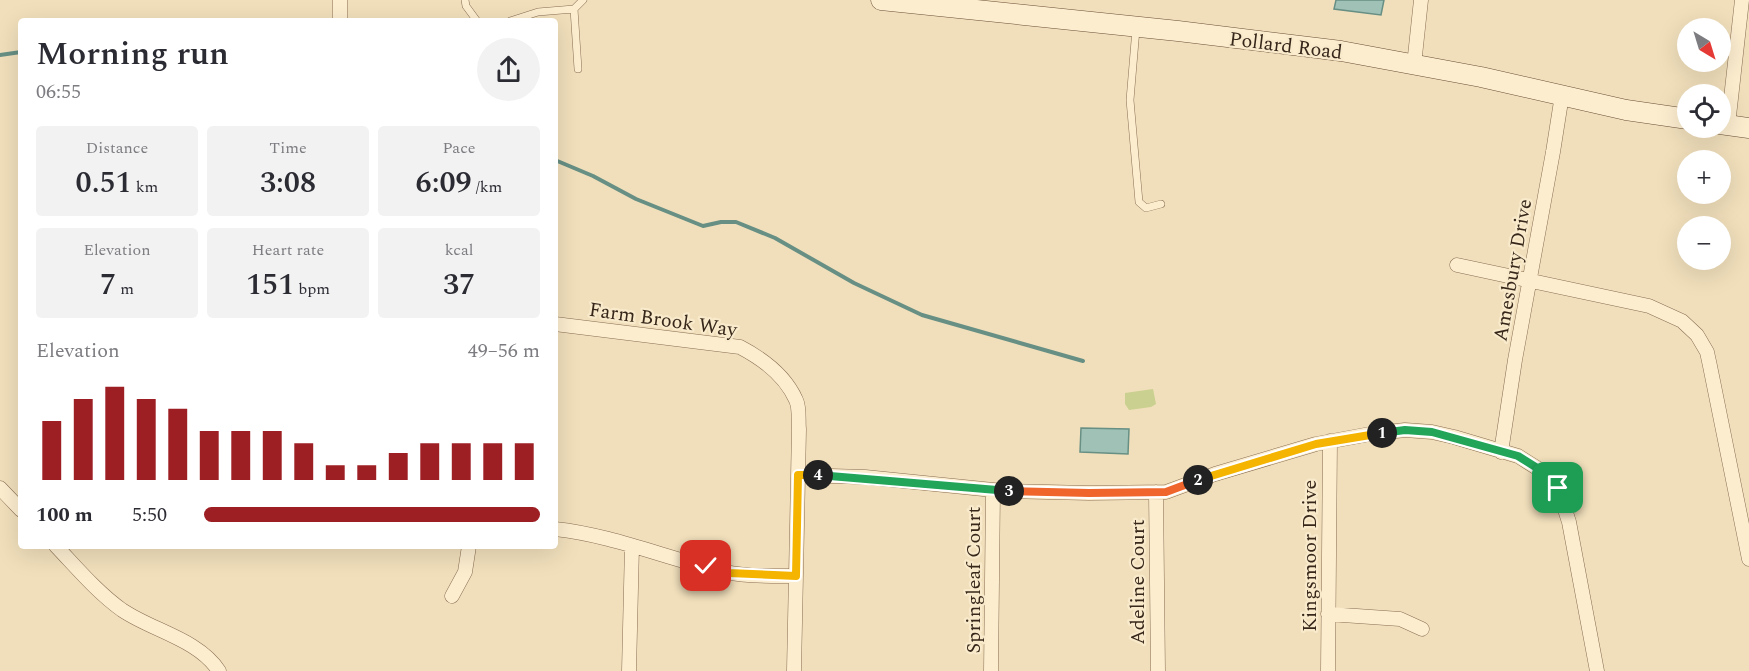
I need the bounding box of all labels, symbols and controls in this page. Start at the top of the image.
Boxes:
north arrow [1677,18,1731,72]
map controls [1677,18,1731,270]
street label: Pollard Road [1228,24,1344,68]
text: Morning run [36,29,229,79]
button: share [477,38,540,101]
text: 06:55 [36,77,81,107]
button: locate [1677,84,1731,138]
text: Distance [86,136,148,160]
text: Time [269,136,307,160]
text: Pace [442,136,476,160]
button: + [1677,150,1731,204]
text: 0.51 [76,160,132,206]
text: 3:08 [260,160,316,206]
text: 6:09 [416,160,472,206]
text: km [132,175,158,199]
text: /km [472,175,502,199]
street label: Amesbury Drive [1486,197,1540,344]
button: − [1677,216,1731,270]
text: Elevation [83,238,151,262]
text: Heart rate [252,238,324,262]
text: kcal [445,238,473,262]
text: 7 [100,262,116,308]
text: 151 [246,262,294,308]
text: 37 [443,262,475,308]
text: m [116,277,134,301]
text: bpm [294,277,330,301]
street label: Farm Brook Way [587,295,740,345]
text: Elevation [36,336,120,366]
text: 49–56 m [468,336,540,366]
pin: 1 [1367,418,1397,448]
text: 1 [1378,421,1386,445]
pin: 4 [803,460,833,490]
pin [1532,462,1583,513]
text: 4 [814,463,822,487]
pin: 2 [1183,465,1213,495]
text: 2 [1194,468,1202,492]
icon: arrive [1541,471,1574,504]
pin: 3 [994,476,1024,506]
text: 3 [1005,479,1013,503]
street label: Kingsmoor Drive [1295,480,1325,632]
text: 100 m [36,500,93,530]
text: 5:50 [132,500,167,530]
street label: Springleaf Court [959,506,989,654]
street label: Adeline Court [1123,519,1153,645]
pin [680,540,731,591]
icon: check [689,549,722,582]

